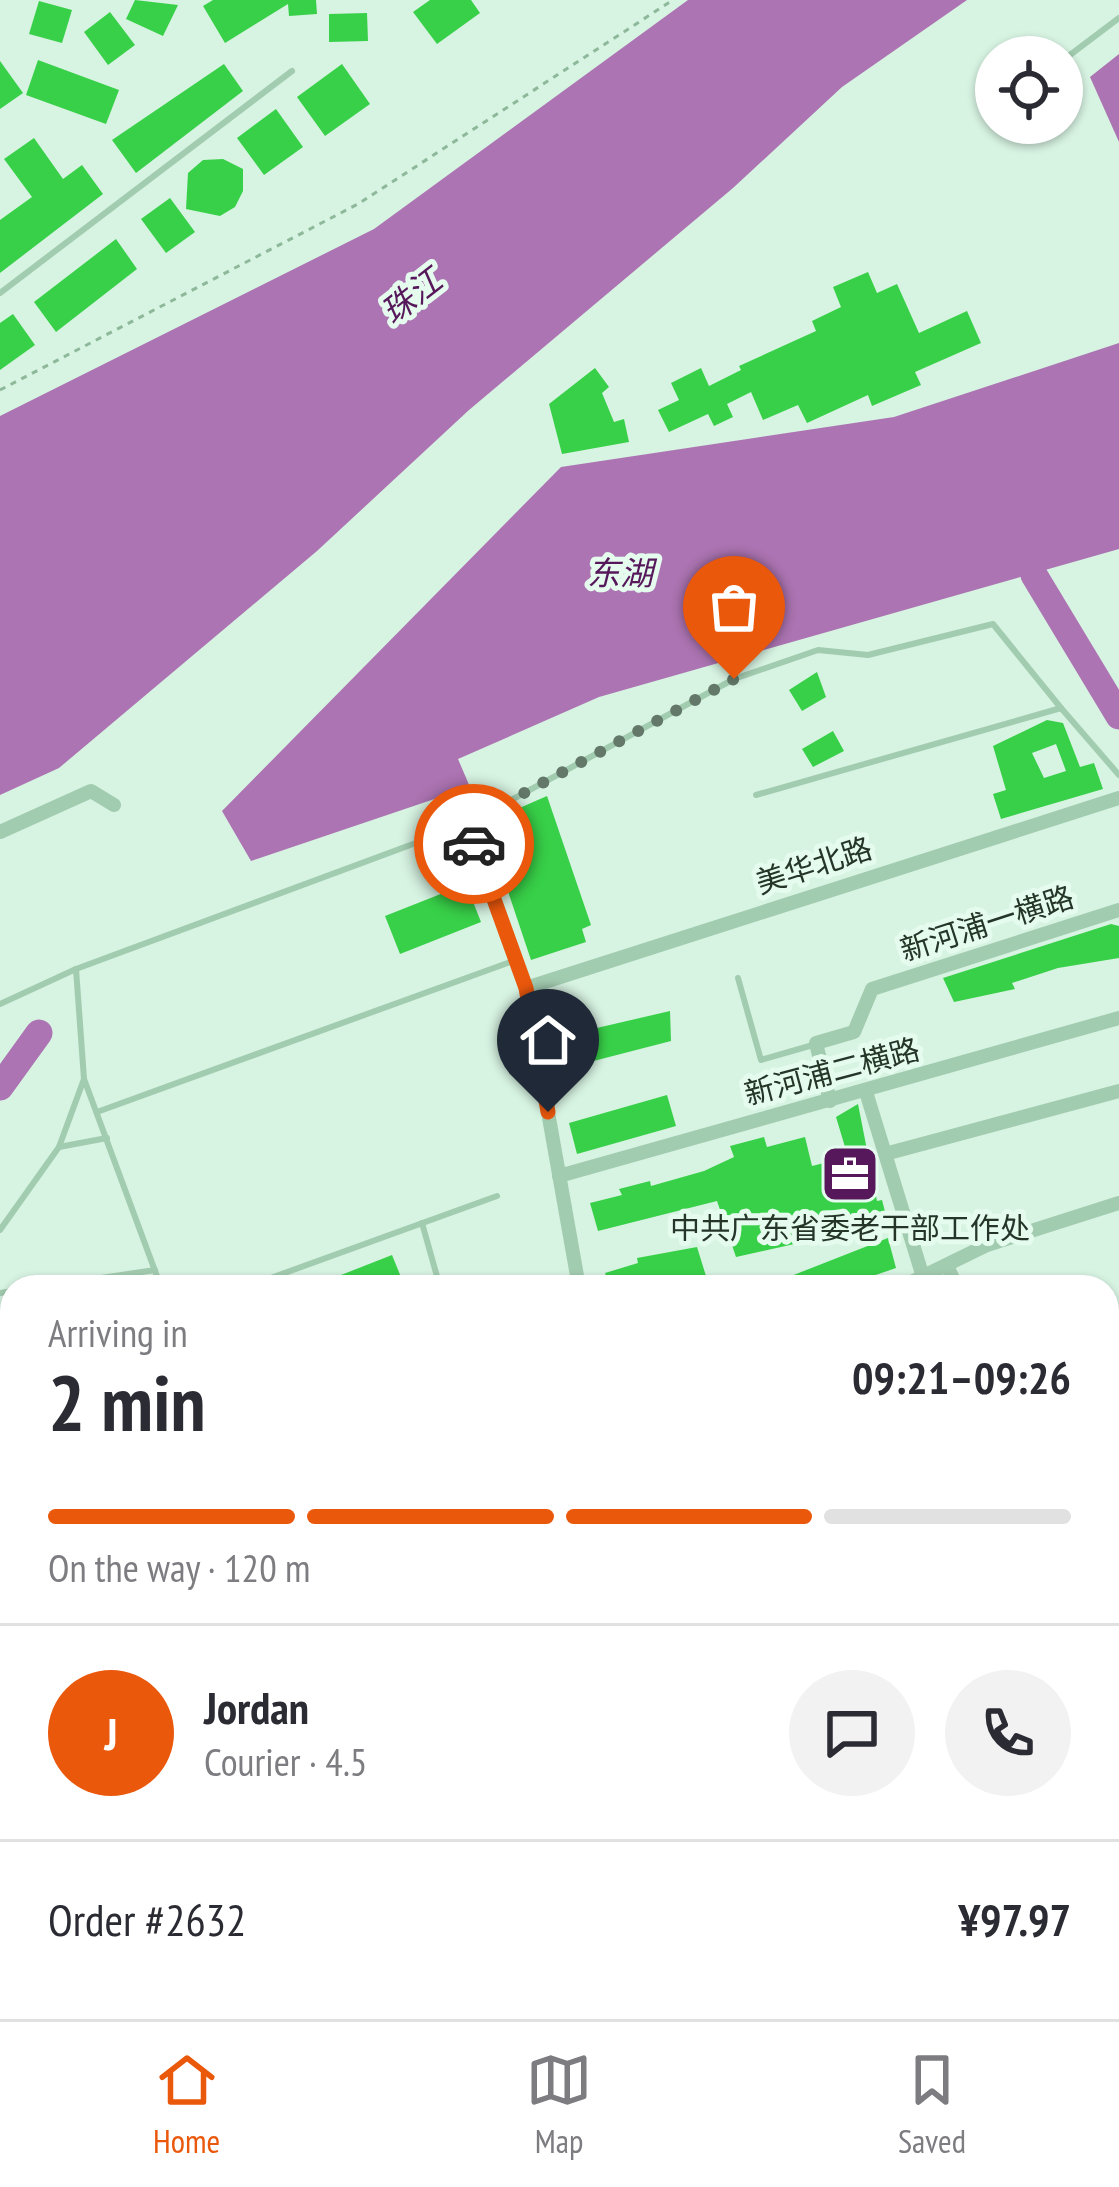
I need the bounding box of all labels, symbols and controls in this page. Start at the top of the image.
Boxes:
map controls [975,36,1083,144]
button: locate [975,36,1083,144]
water label: 珠江 [371,256,452,333]
water label: 东湖 [587,551,658,594]
pin [683,556,785,679]
icon: bag [701,574,767,640]
courier [414,784,534,904]
icon: car [441,811,507,877]
street label: 美华北路 [750,827,877,902]
street label: 新河浦一横路 [895,876,1078,969]
pin [497,989,599,1112]
icon: home [515,1007,581,1073]
street label: 新河浦二横路 [740,1028,924,1113]
office icon: 中共广东省委老干部工作处 [819,1143,881,1205]
place label: 中共广东省委老干部工作处 [670,1208,1030,1247]
text: Arriving in [48,1307,188,1358]
text: 09:21–09:26 [852,1348,1071,1406]
text: 2 min [48,1352,206,1453]
text: On the way · 120 m [48,1542,310,1593]
button: chat [789,1670,915,1796]
button: phone [945,1670,1071,1796]
text: Jordan [204,1678,309,1736]
text: J [104,1704,118,1762]
text: Courier · 4.5 [204,1736,367,1787]
text: Order #2632 [48,1890,246,1948]
text: ¥97.97 [958,1890,1071,1948]
tab: Home [153,2047,220,2162]
tab: Map [526,2047,592,2162]
tab: Saved [898,2047,966,2162]

